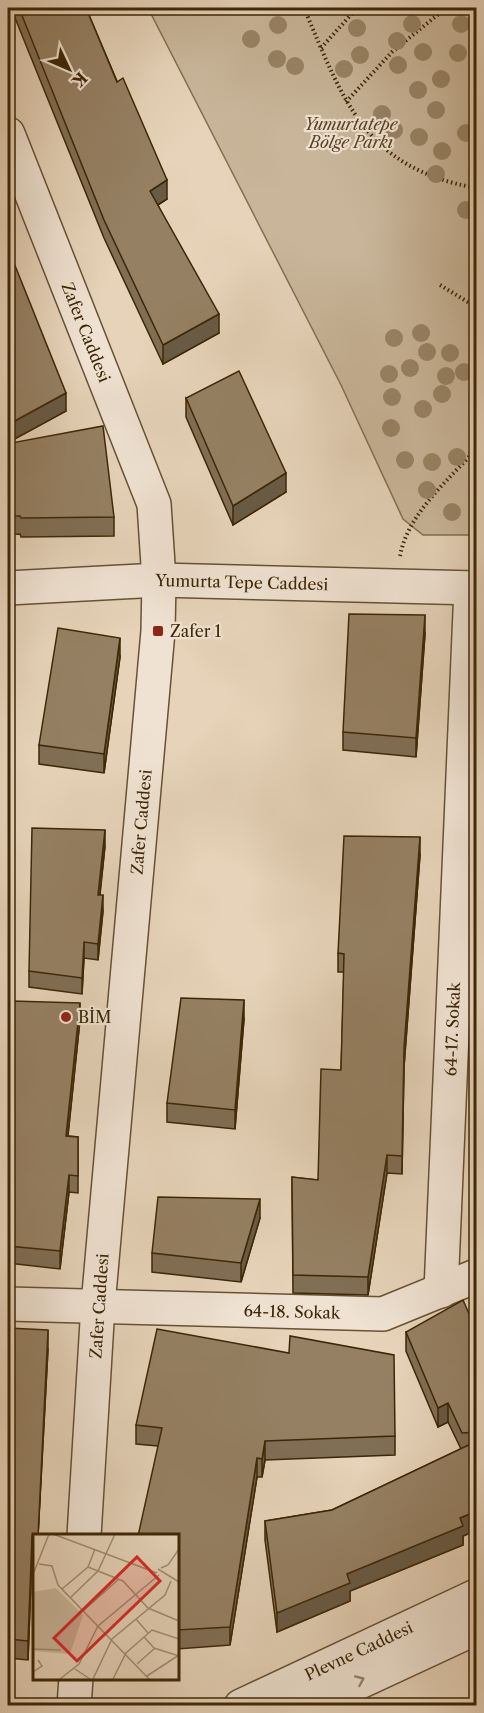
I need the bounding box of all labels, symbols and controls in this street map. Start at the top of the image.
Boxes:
north arrow [39,39,99,99]
text: K [67,68,91,92]
park label: Yumurtatepe Bölge Parkı [304,114,399,152]
street label: Zafer Caddesi [58,279,115,385]
street label: Yumurta Tepe Caddesi [154,570,329,594]
place label: Zafer 1 [170,621,221,641]
marker: Zafer 1 [151,624,165,638]
street label: Zafer Caddesi [126,768,156,875]
street label: 64-17. Sokak [440,981,464,1077]
place label: BİM [78,1007,111,1027]
marker: BİM [59,1010,73,1024]
street label: Zafer Caddesi [85,1253,113,1359]
street label: 64-18. Sokak [243,1300,341,1323]
inset map [33,1534,178,1680]
street label: Plevne Caddesi [302,1617,416,1685]
one-way arrow [354,1676,365,1688]

